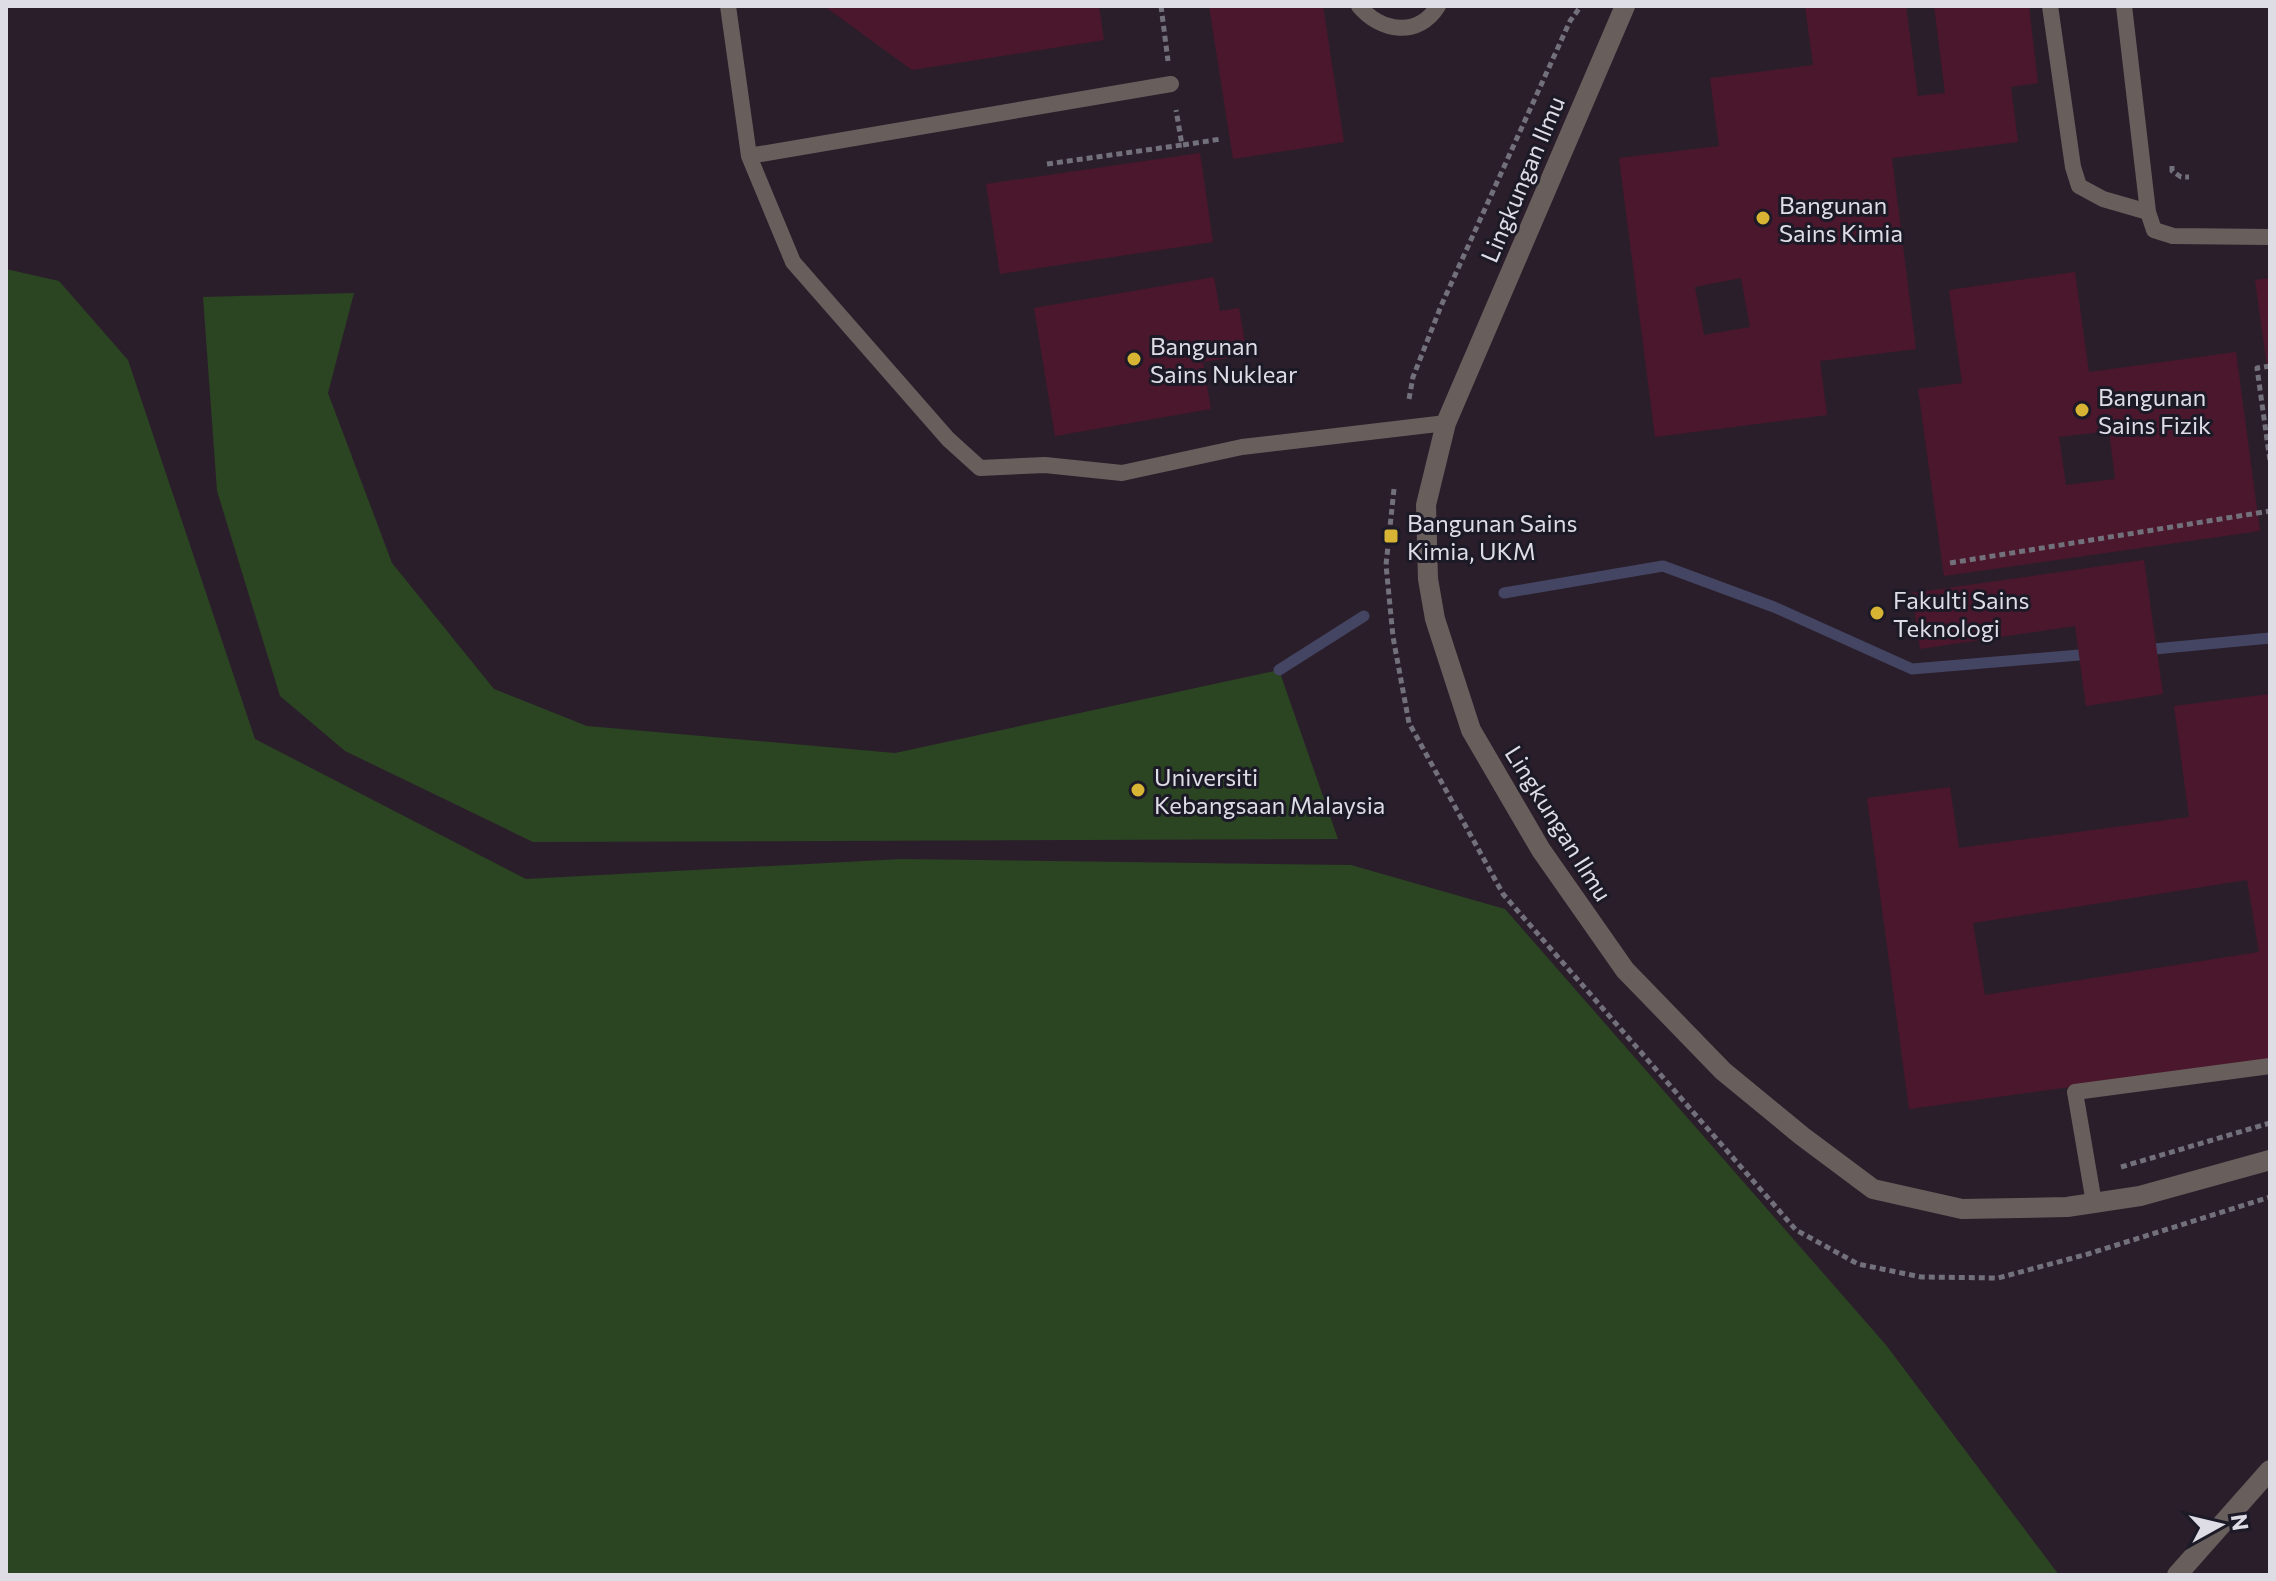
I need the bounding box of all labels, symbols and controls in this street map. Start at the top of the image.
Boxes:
street label: Lingkungan Ilmu [1474,92,1570,266]
place label: Bangunan Sains Kimia [1779,190,1903,247]
marker: Bangunan Sains Kimia [1754,209,1772,227]
place label: Bangunan Sains Nuklear [1150,331,1298,388]
marker: Bangunan Sains Nuklear [1125,350,1143,368]
place label: Bangunan Sains Fizik [2098,382,2211,439]
marker: Bangunan Sains Fizik [2073,401,2091,419]
place label: Bangunan Sains Kimia, UKM [1407,508,1577,565]
marker: Bangunan Sains Kimia, UKM [1382,527,1400,545]
place label: Fakulti Sains Teknologi [1893,585,2029,642]
marker: Fakulti Sains Teknologi [1868,604,1886,622]
street label: Lingkungan Ilmu [1500,740,1618,906]
place label: Universiti Kebangsaan Malaysia [1154,762,1385,819]
marker: Universiti Kebangsaan Malaysia [1129,781,1147,799]
north arrow [2180,1485,2260,1565]
text: N [2226,1512,2255,1532]

